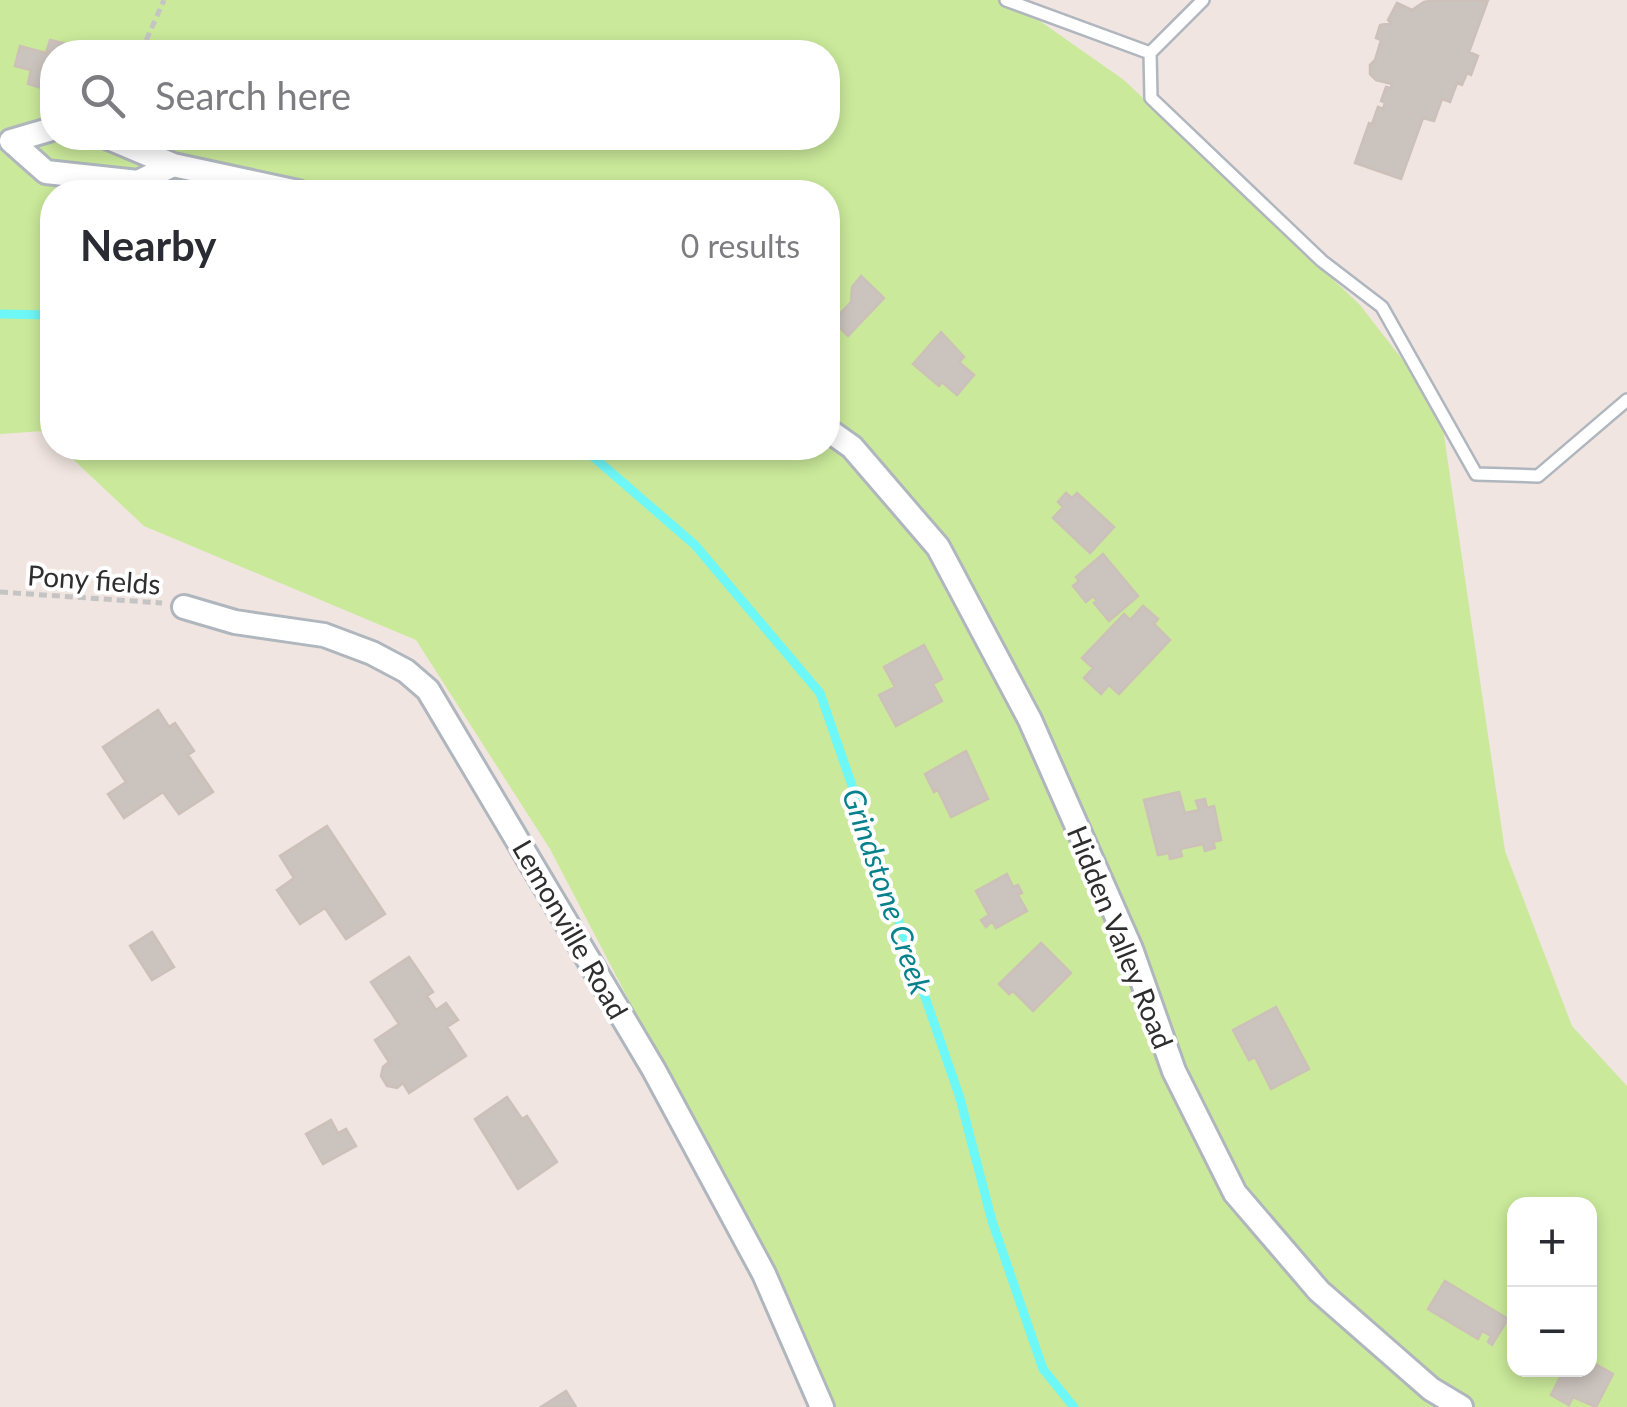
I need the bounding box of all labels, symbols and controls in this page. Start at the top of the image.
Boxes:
search box [40,40,840,150]
icon: search [75,68,130,123]
text: Search here [155,72,351,118]
text: Nearby [80,220,217,270]
text: 0 results [681,226,800,265]
street label: Pony fields [26,557,162,601]
water label: Grindstone Creek [836,783,940,999]
street label: Hidden Valley Road [1061,821,1181,1053]
street label: Lemonville Road [506,834,636,1024]
map controls [1507,1197,1597,1377]
button: + [1507,1197,1597,1287]
button: − [1507,1287,1597,1377]

